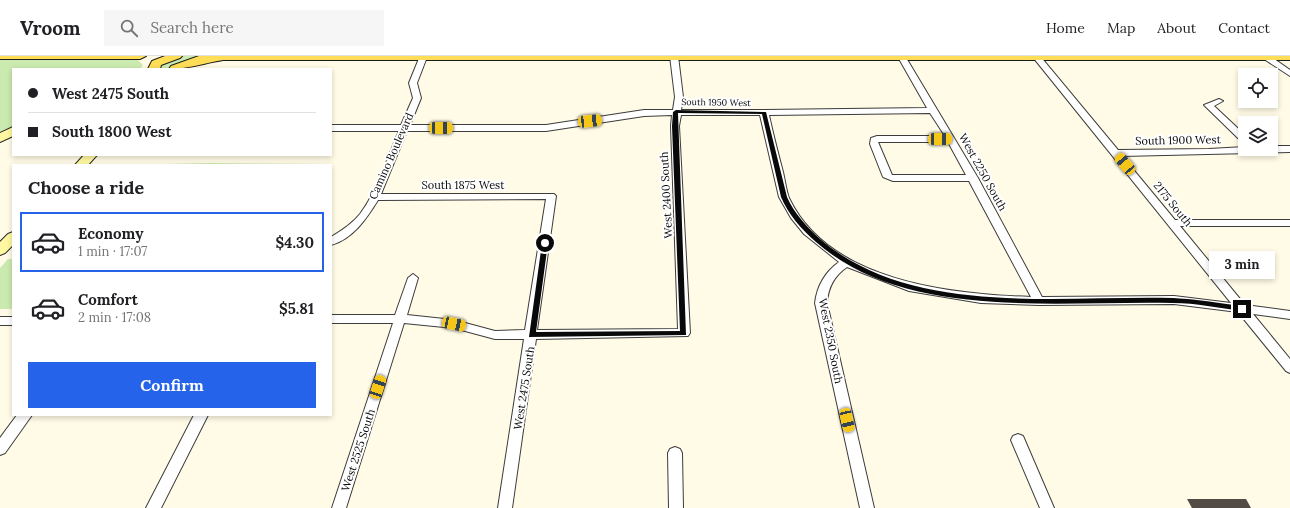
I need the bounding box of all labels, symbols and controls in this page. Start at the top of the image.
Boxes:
search box [104,10,384,46]
text: Vroom [20,16,80,40]
icon: search [118,17,140,39]
text: Search here [150,18,234,37]
text: Home [1046,19,1085,37]
text: Map [1107,19,1135,37]
text: About [1157,19,1196,37]
text: Contact [1218,19,1270,37]
map controls [1238,68,1278,156]
button: locate [1238,68,1278,108]
text: West 2475 South [52,84,169,103]
street label: South 1950 West [681,96,751,108]
street label: Camino Boulevard [366,110,417,202]
car [577,114,603,128]
button: layers [1238,116,1278,156]
text: South 1800 West [52,122,172,141]
car [429,122,453,134]
street label: West 2250 South [956,131,1010,214]
street label: South 1900 West [1135,132,1222,148]
car [928,133,952,145]
street label: West 2400 South [657,151,675,239]
car [1113,151,1137,177]
text: Choose a ride [28,176,144,199]
street label: South 1875 West [422,178,505,192]
street label: 2175 South [1151,179,1196,230]
icon: car [30,224,66,260]
text: Economy [78,224,143,243]
text: $4.30 [276,233,314,252]
route start [536,234,554,252]
text: 1 min · 17:07 [78,243,147,260]
callout: 3 min [1209,251,1275,279]
text: 3 min [1224,256,1260,273]
icon: car [30,290,66,326]
text: Comfort [78,290,138,309]
street label: West 2350 South [816,297,846,385]
text: $5.81 [279,299,314,318]
route end [1233,300,1251,318]
text: 2 min · 17:08 [78,309,151,326]
car [441,316,467,332]
street label: West 2475 South [510,345,538,431]
button: Confirm [28,362,316,408]
car [369,374,387,400]
street label: West 2525 South [338,407,378,493]
car [838,407,856,433]

